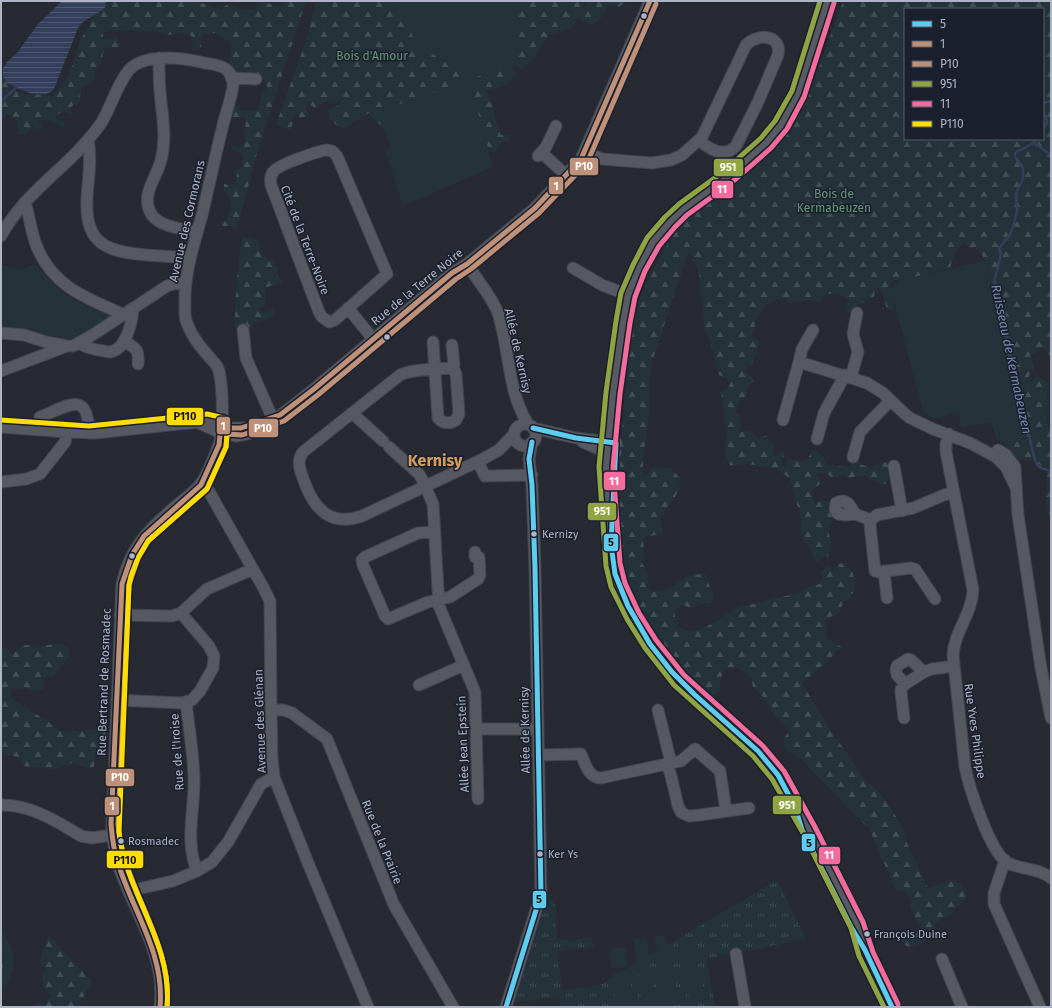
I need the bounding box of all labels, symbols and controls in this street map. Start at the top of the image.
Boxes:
legend [904,8,1044,140]
unlabelled marker [639,11,649,21]
text: 5 [940,17,946,31]
text: 1 [940,37,945,51]
park label: Bois d'Amour [336,49,408,63]
text: P10 [940,57,959,71]
text: 951 [940,77,957,91]
text: 11 [940,97,950,111]
text: P110 [940,117,964,131]
line badge: P10 [569,157,599,176]
street label: Avenue des Cormorans [166,158,208,283]
line badge: 951 [713,158,744,177]
text: P10 [575,160,594,173]
text: 951 [720,161,736,174]
line badge: 1 [548,176,564,195]
text: 1 [553,180,559,193]
line badge: 11 [711,180,734,199]
street label: Cité de la Terre-Noire [278,183,332,297]
text: 11 [717,183,727,196]
park label: Bois de Kermabeuzen [797,187,871,215]
street label: Rue de la Terre Noire [368,246,466,328]
water label: Ruisseau de Kermabeuzen [988,283,1035,435]
street label: Allée de Kernisy [501,307,535,395]
unlabelled marker [382,332,392,342]
line badge: P110 [166,407,204,426]
text: P110 [174,410,197,423]
line badge: 1 [216,416,231,435]
line badge: P10 [248,418,279,438]
text: 1 [220,420,226,433]
text: P10 [254,422,273,435]
district label: Kernisy [408,451,463,470]
line badge: 11 [603,471,626,491]
text: 11 [609,475,619,488]
line badge: 951 [587,502,617,521]
text: 951 [594,505,610,518]
place label: Kernizy [542,528,579,541]
marker: Kernizy [529,529,539,539]
line badge: 5 [603,533,619,552]
text: 5 [608,536,614,549]
unlabelled marker [127,551,137,561]
street label: Rue Bertrand de Rosmadec [94,608,114,756]
street label: Avenue des Glénan [251,669,269,773]
street label: Rue Yves Philippe [961,682,989,780]
street label: Allée de Kernisy [517,686,533,774]
street label: Allée Jean Epstein [454,695,472,793]
street label: Rue de l'Iroise [167,713,187,791]
line badge: P10 [105,768,135,787]
text: P10 [111,771,130,784]
line badge: 951 [772,795,802,815]
line badge: 1 [104,796,120,816]
street label: Rue de la Prairie [359,798,405,886]
text: 951 [779,799,795,812]
text: 1 [109,800,115,813]
line badge: 5 [801,833,816,852]
place label: Rosmadec [128,835,179,848]
marker: Rosmadec [116,836,126,846]
text: 5 [806,837,812,850]
line badge: 11 [818,846,841,865]
place label: Ker Ys [548,848,578,861]
marker: Ker Ys [535,849,545,859]
text: 11 [824,849,834,862]
line badge: P110 [106,850,144,869]
text: P110 [114,854,137,867]
line badge: 5 [532,890,547,909]
text: 5 [536,893,542,906]
place label: François Duine [874,928,947,941]
marker: François Duine [862,929,872,939]

